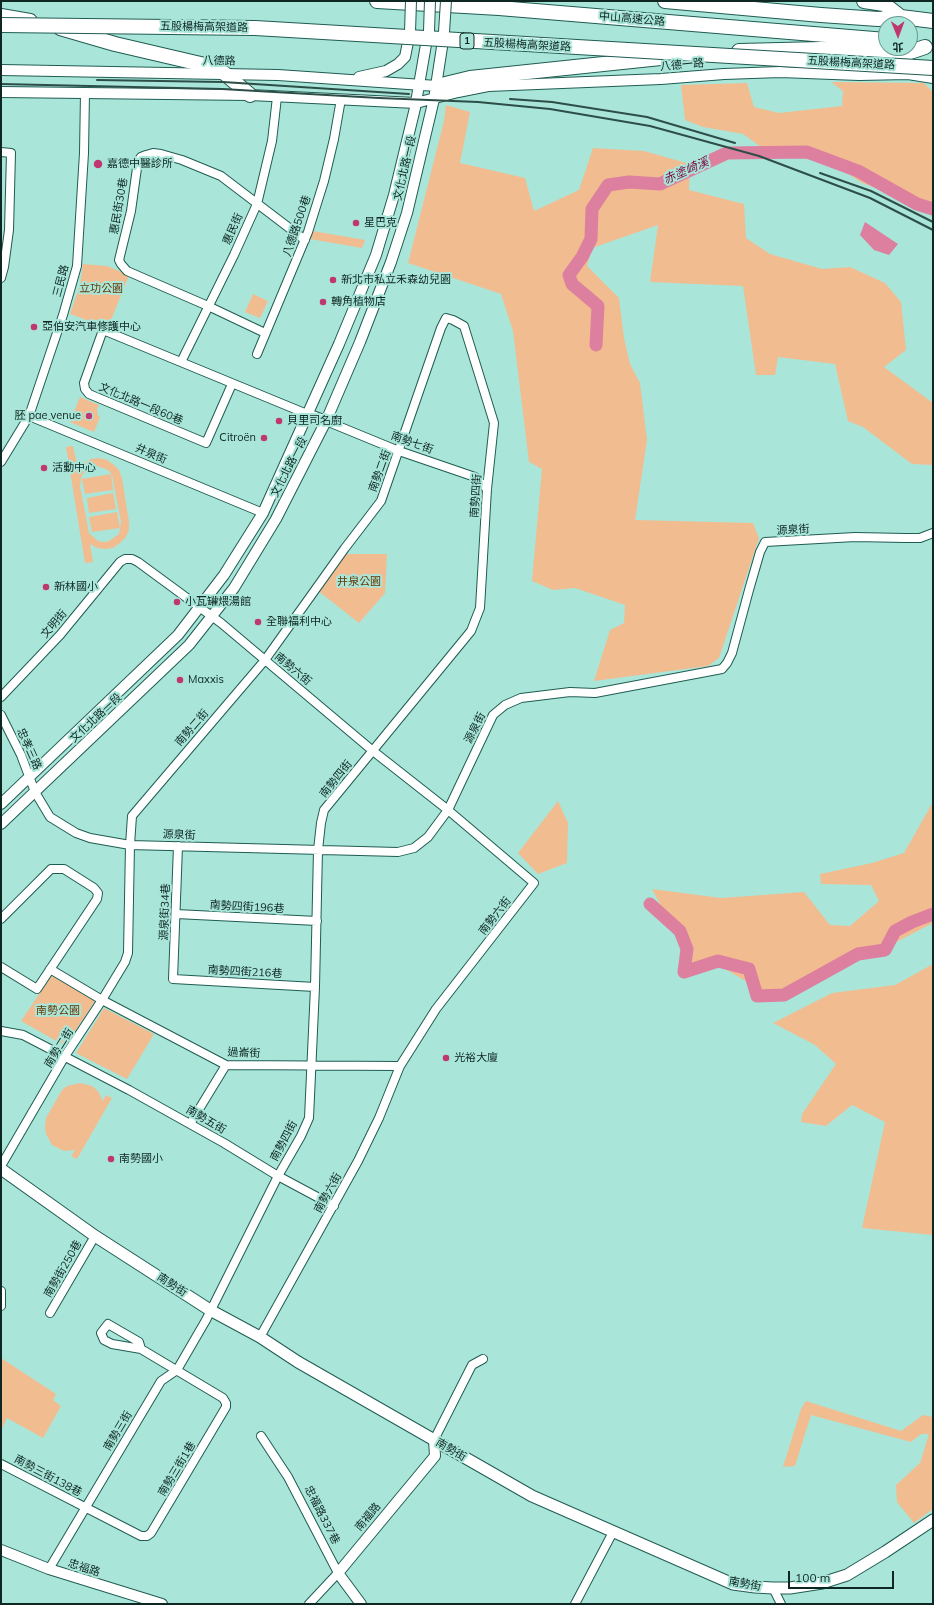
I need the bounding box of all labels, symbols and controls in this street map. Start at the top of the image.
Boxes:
street label: 中山高速公路 [599,10,665,28]
north arrow [878,16,918,56]
street label: 五股楊梅高架道路 [160,20,248,34]
road number: 1 [460,33,474,49]
street label: 五股楊梅高架道路 [483,36,571,54]
text: 北 [893,40,904,54]
street label: 八德路 [202,54,236,68]
street label: 五股楊梅高架道路 [807,54,895,72]
street label: 八德一路 [660,57,704,73]
street label: 文化北路一段 [391,134,419,202]
water label: 赤塗崎溪 [661,155,711,187]
place label: 嘉德中醫診所 [107,157,173,171]
marker: 嘉德中醫診所 [92,158,104,170]
street label: 惠民街30巷 [108,177,130,235]
street label: 八德路500巷 [280,194,314,258]
street label: 惠民街 [220,211,246,247]
place label: 星巴克 [364,216,397,230]
marker: 星巴克 [351,218,361,228]
street label: 三民路 [50,263,72,299]
place label: 新北市私立禾森幼兒園 [341,273,451,287]
marker: 新北市私立禾森幼兒園 [328,275,338,285]
park label: 立功公園 [79,282,123,296]
place label: 轉角植物店 [331,295,386,309]
marker: 轉角植物店 [318,297,328,307]
place label: 亞伯安汽車修護中心 [42,320,141,334]
marker: 亞伯安汽車修護中心 [29,322,39,332]
street label: 文化北路一段60巷 [97,380,185,428]
place label: 胚 pae venue [15,409,81,423]
marker: 胚 pae venue [84,411,94,421]
place label: 貝里司名廚 [287,414,342,428]
marker: 貝里司名廚 [274,416,284,426]
street label: 南勢七街 [389,429,435,457]
place label: Citroën [219,431,256,445]
marker: Citroën [259,433,269,443]
street label: 文化北路一段 [268,435,310,499]
street label: 井泉街 [133,441,169,467]
street label: 南勢二街 [366,448,394,494]
place label: 活動中心 [52,461,96,475]
marker: 活動中心 [39,463,49,473]
street label: 南勢四街 [468,474,484,518]
street label: 源泉街 [776,523,810,537]
park label: 井泉公園 [337,575,381,589]
place label: 新林國小 [54,580,98,594]
marker: 新林國小 [41,582,51,592]
place label: 小瓦罐煨湯館 [185,595,251,609]
marker: 小瓦罐煨湯館 [172,597,182,607]
street label: 文明街 [38,607,70,641]
place label: 全聯福利中心 [266,615,332,629]
marker: 全聯福利中心 [253,617,263,627]
street label: 南勢六街 [272,650,314,688]
place label: Maxxis [188,673,224,687]
marker: Maxxis [175,675,185,685]
street label: 文化北路一段 [67,691,125,745]
street label: 南勢二街 [173,707,211,749]
street label: 源泉街 [462,710,488,746]
street label: 忠孝三路 [14,726,44,772]
street label: 南勢四街 [317,758,355,800]
street label: 源泉街 [162,828,196,842]
street label: 源泉街34巷 [157,883,173,941]
street label: 南勢六街 [476,895,514,937]
street label: 南勢四街196巷 [209,898,285,916]
street label: 南勢四街216巷 [207,963,283,981]
park label: 南勢公園 [36,1004,80,1018]
street label: 南勢二街 [42,1026,76,1070]
street label: 過崙街 [227,1046,261,1060]
place label: 光裕大廈 [454,1051,498,1065]
marker: 光裕大廈 [441,1053,451,1063]
street label: 南勢五街 [184,1103,228,1137]
street label: 南勢四街 [268,1118,300,1164]
place label: 南勢國小 [119,1152,163,1166]
marker: 南勢國小 [106,1154,116,1164]
street label: 南勢六街 [312,1171,344,1215]
street label: 南勢街250巷 [41,1238,85,1300]
street label: 南勢街 [155,1270,189,1300]
street label: 南勢三街 [101,1409,135,1453]
street label: 南勢街 [433,1436,469,1464]
street label: 南勢三街1巷 [155,1439,199,1499]
street label: 南勢三街138巷 [12,1453,84,1499]
street label: 忠福路337巷 [302,1484,342,1546]
street label: 南福路 [352,1500,384,1534]
street label: 忠福路 [66,1557,102,1579]
scale bar [790,1563,896,1589]
text: 100 m [795,1570,830,1585]
street label: 南勢街 [728,1575,762,1593]

